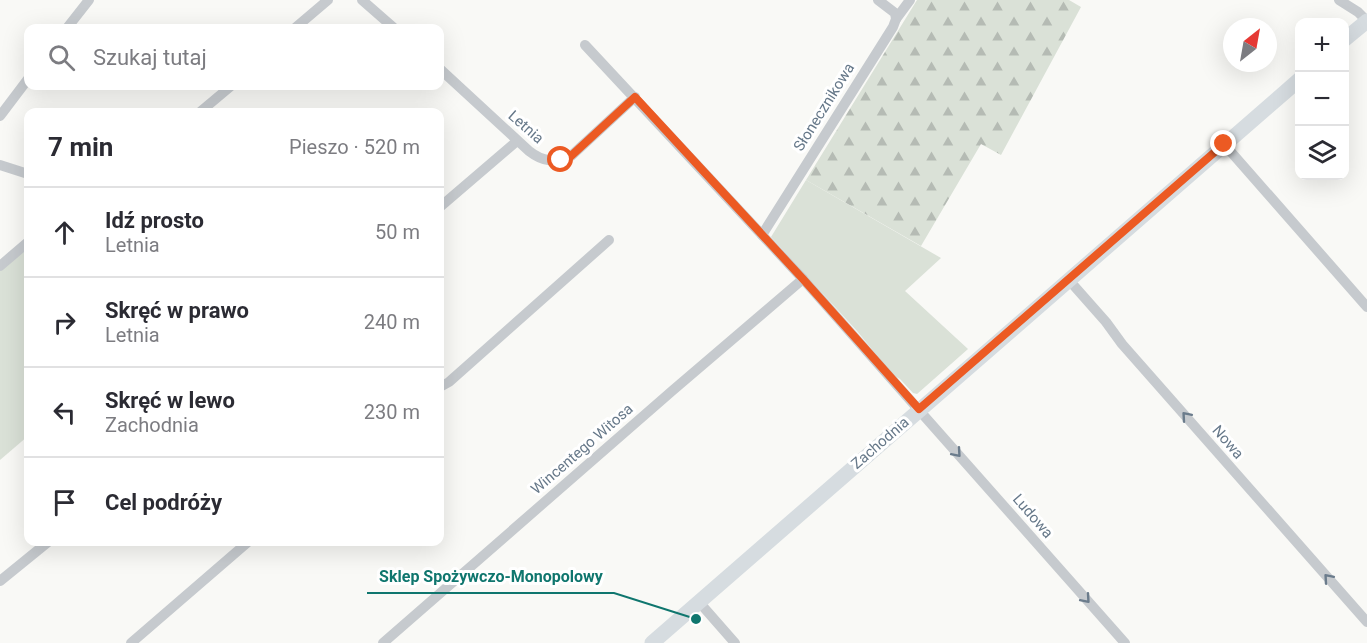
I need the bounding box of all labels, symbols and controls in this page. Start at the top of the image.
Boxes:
north arrow [1223,18,1277,72]
map controls [1295,18,1349,180]
button: + [1295,18,1349,72]
search box [24,24,444,90]
icon: search [45,41,78,74]
text: Szukaj tutaj [93,45,207,70]
street label: Słonecznikowa [790,60,858,154]
button: − [1295,72,1349,126]
street label: Letnia [505,107,547,147]
button: layers [1295,126,1349,180]
route end [1210,130,1236,156]
text: 7 min [48,132,113,162]
text: Pieszo · 520 m [289,135,420,159]
route start [547,146,573,172]
text: Idź prosto [105,208,204,233]
icon: ahead [48,216,81,249]
text: 50 m [375,220,420,244]
text: Letnia [105,233,160,257]
text: Skręć w prawo [105,298,249,323]
icon: right [48,306,81,339]
text: 240 m [364,310,420,334]
text: Letnia [105,323,160,347]
text: Skręć w lewo [105,388,235,413]
icon: left [48,396,81,429]
text: 230 m [364,400,420,424]
street label: Wincentego Witosa [527,400,637,498]
one-way arrow [1182,412,1193,423]
text: Zachodnia [105,413,199,437]
street label: Zachodnia [848,413,912,473]
street label: Nowa [1209,421,1247,463]
one-way arrow [950,446,961,457]
icon: arrive [48,486,81,519]
text: Cel podróży [105,490,222,515]
street label: Ludowa [1009,490,1057,542]
callout: Sklep Spożywczo-Monopolowy [367,559,614,593]
text: Sklep Spożywczo-Monopolowy [379,567,604,586]
one-way arrow [1324,574,1335,585]
one-way arrow [1079,592,1090,603]

